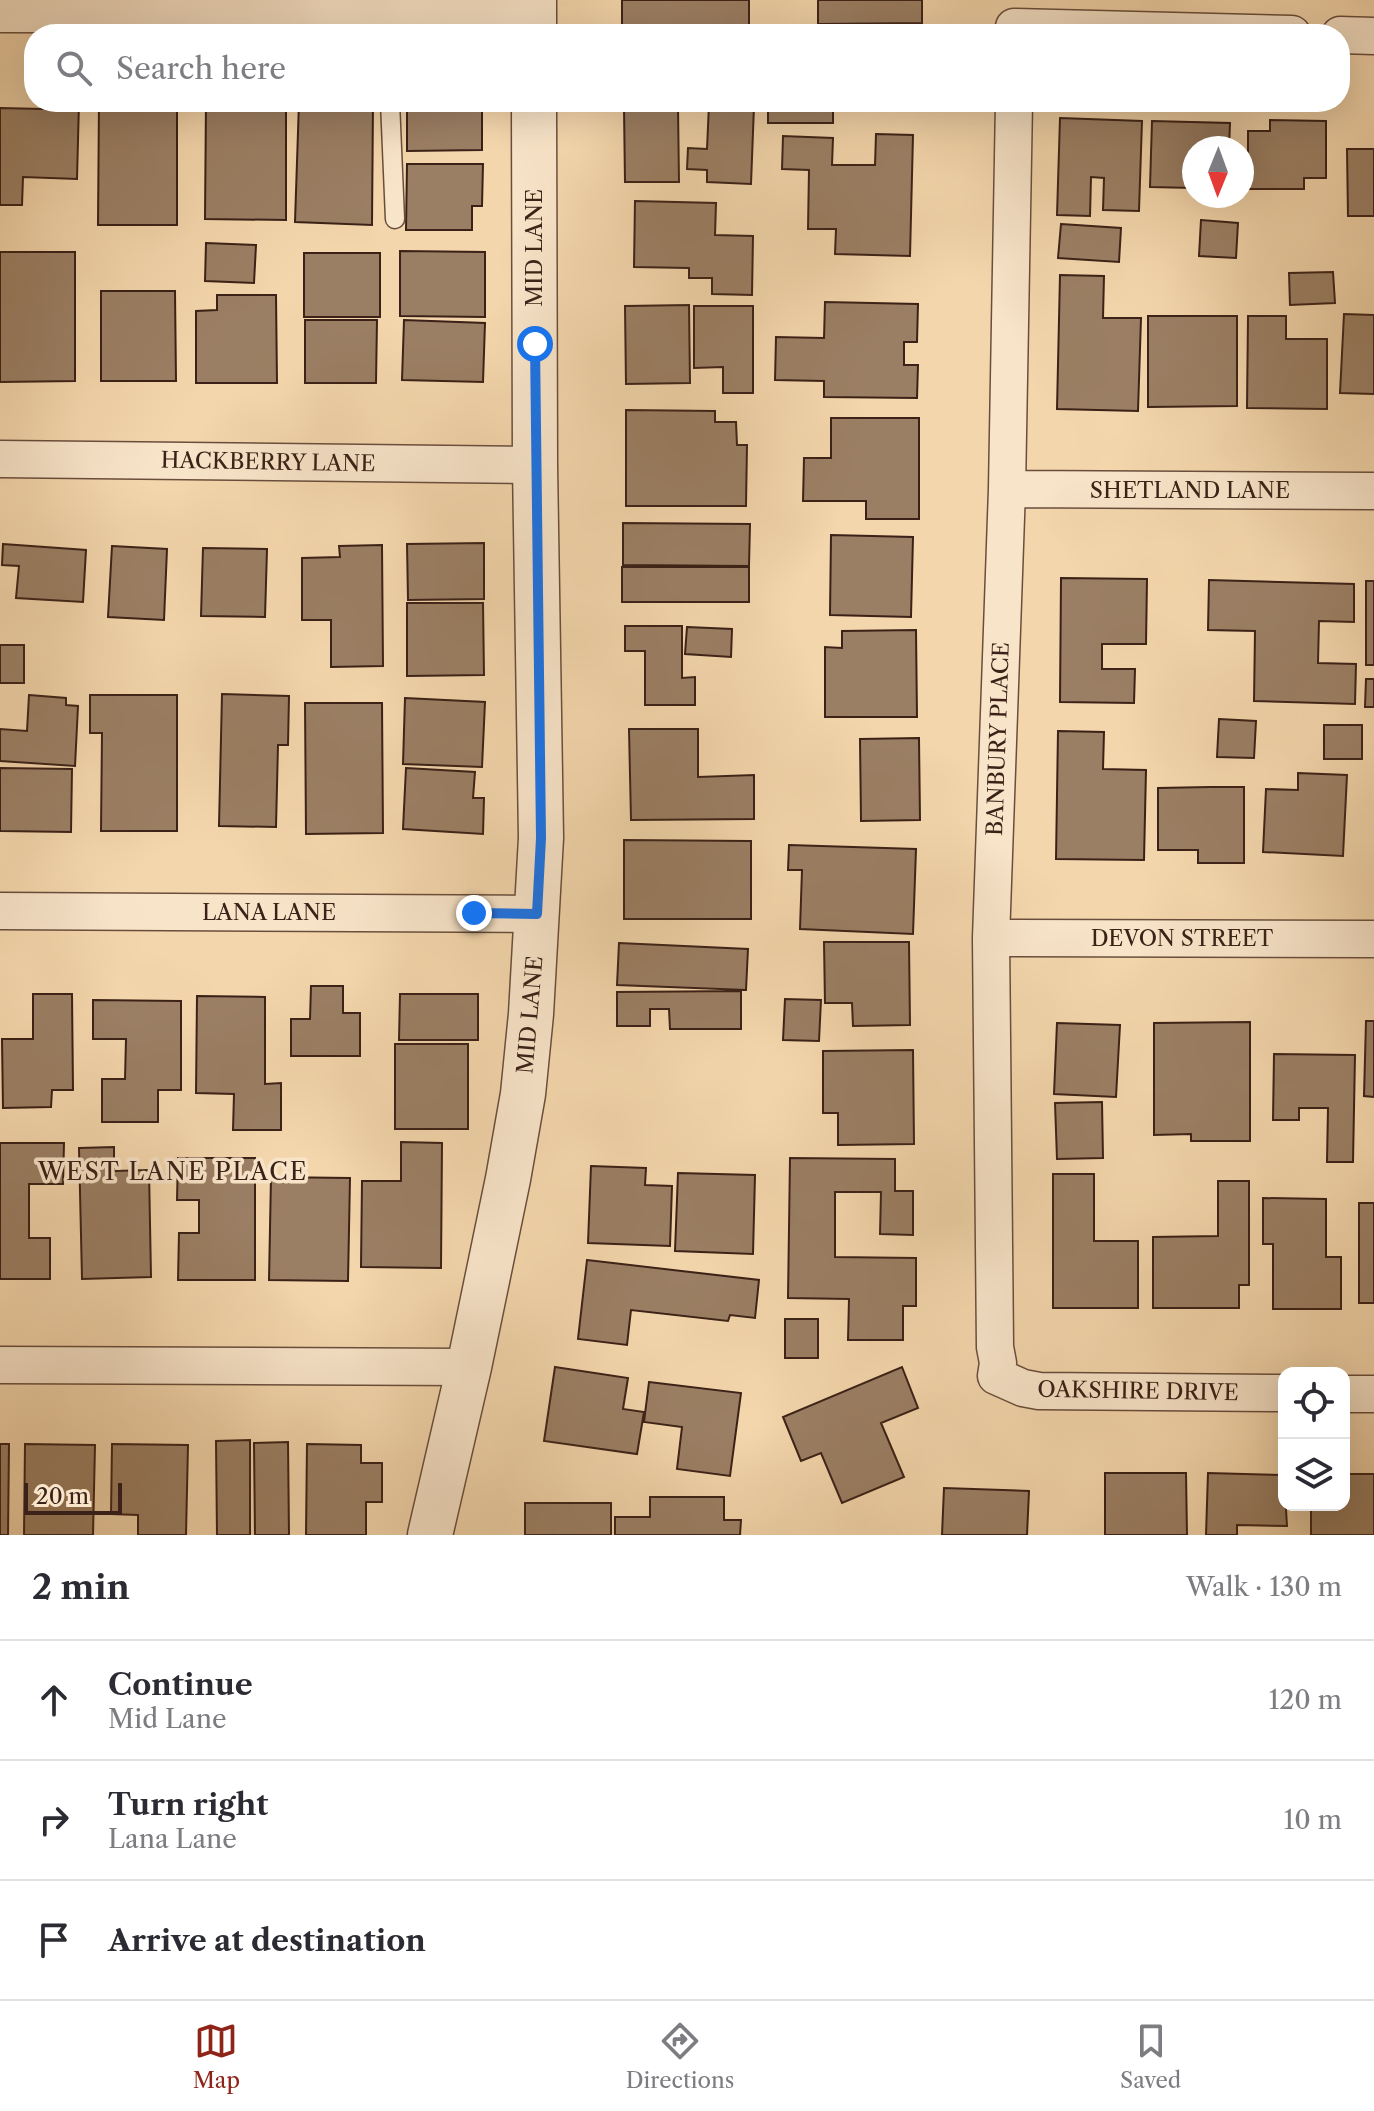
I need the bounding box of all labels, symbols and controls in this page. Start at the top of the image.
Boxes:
search box [24,24,1350,112]
icon: search [52,46,96,90]
text: Search here [116,50,286,87]
north arrow [1182,136,1254,208]
street label: MID LANE [521,189,548,307]
route start [517,326,553,362]
street label: HACKBERRY LANE [160,447,376,477]
street label: SHETLAND LANE [1090,477,1290,504]
street label: BANBURY PLACE [981,642,1015,836]
route end [456,895,492,931]
street label: LANA LANE [202,899,336,926]
street label: DEVON STREET [1091,925,1274,952]
street label: MID LANE [511,955,549,1075]
district label: WEST LANE PLACE [37,1157,308,1186]
map controls [1278,1367,1350,1511]
button: locate [1278,1367,1350,1439]
street label: OAKSHIRE DRIVE [1037,1376,1239,1406]
button: layers [1278,1439,1350,1511]
scale bar [24,1479,122,1515]
text: 20 m [36,1483,89,1510]
text: 2 min [32,1566,130,1608]
text: Walk · 130 m [1186,1571,1342,1603]
text: Continue [108,1666,253,1703]
icon: ahead [32,1678,76,1722]
text: 120 m [1268,1684,1342,1716]
text: Mid Lane [108,1703,227,1735]
text: Turn right [108,1786,268,1823]
icon: right [32,1798,76,1842]
text: 10 m [1283,1804,1342,1836]
text: Lana Lane [108,1823,237,1855]
icon: arrive [32,1918,76,1962]
text: Arrive at destination [108,1922,426,1959]
tab: Map [193,2019,240,2094]
tab: Directions [626,2019,734,2094]
tab: Saved [1120,2019,1181,2094]

